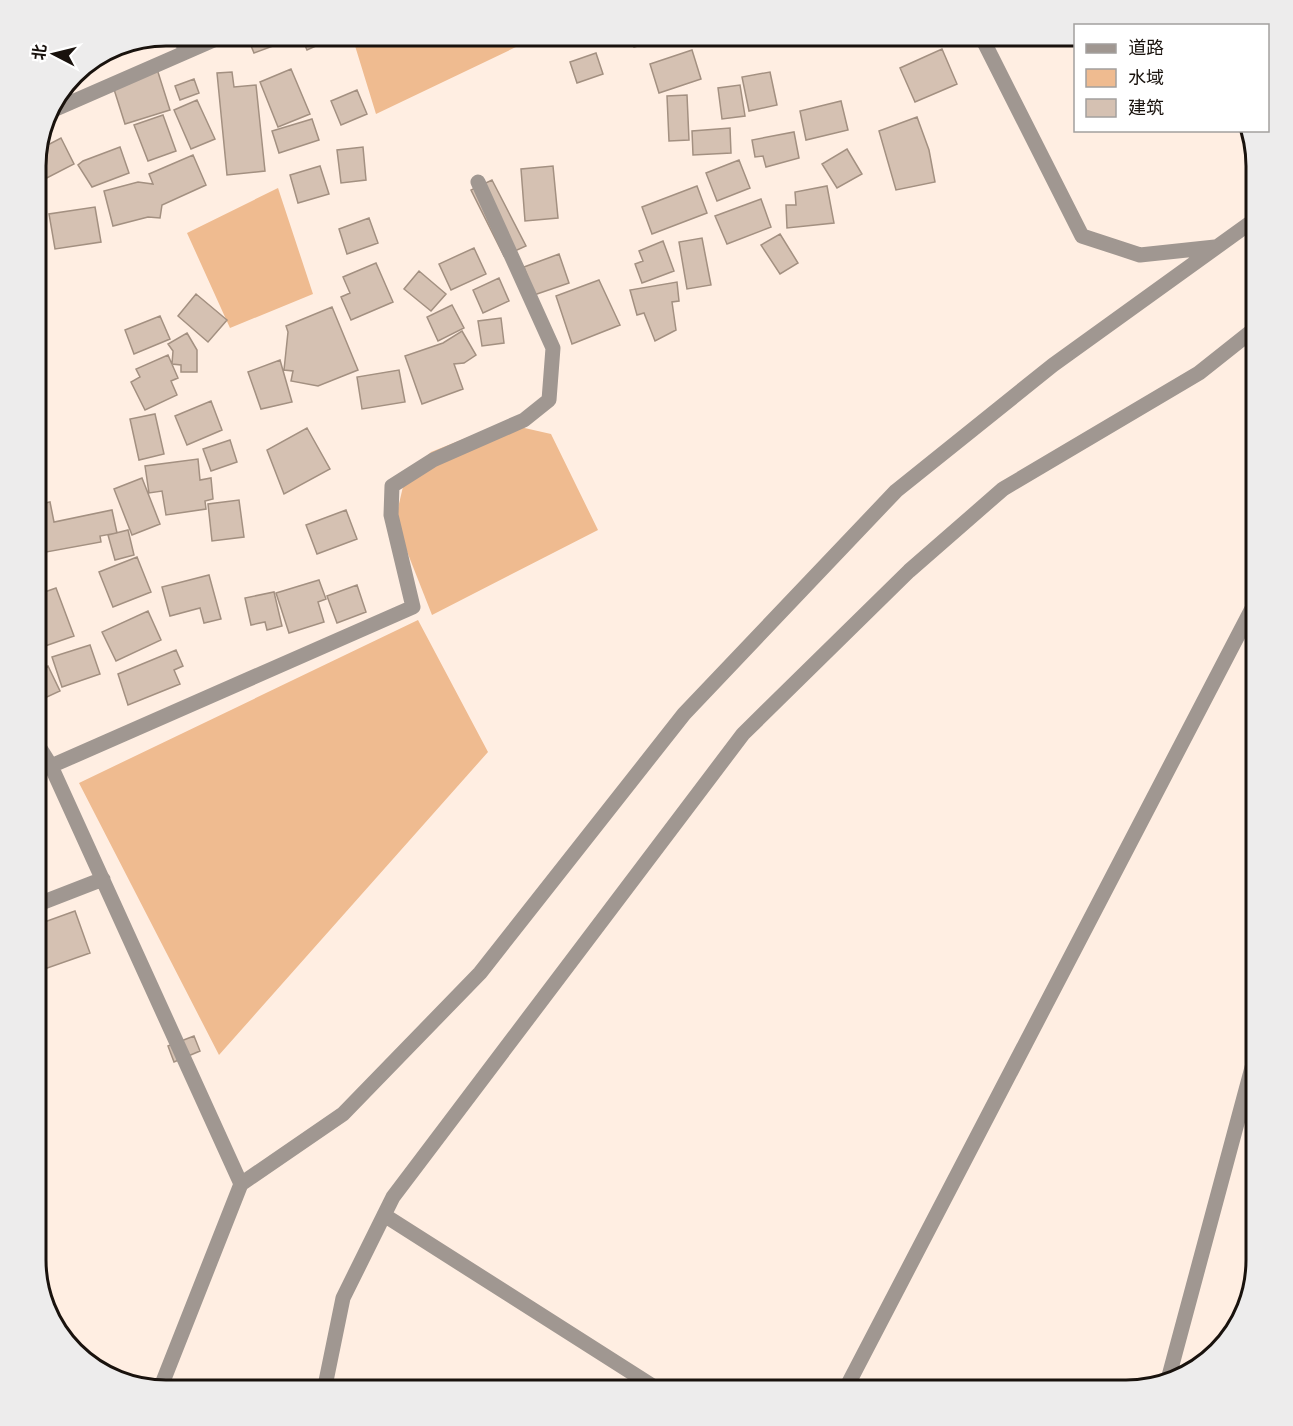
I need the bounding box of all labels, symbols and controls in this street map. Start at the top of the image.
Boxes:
north arrow [24,24,84,84]
legend [1074,24,1269,132]
text: 道路 [1128,38,1164,58]
text: 北 [30,43,49,61]
text: 水域 [1128,69,1164,88]
text: 建筑 [1128,98,1164,118]

